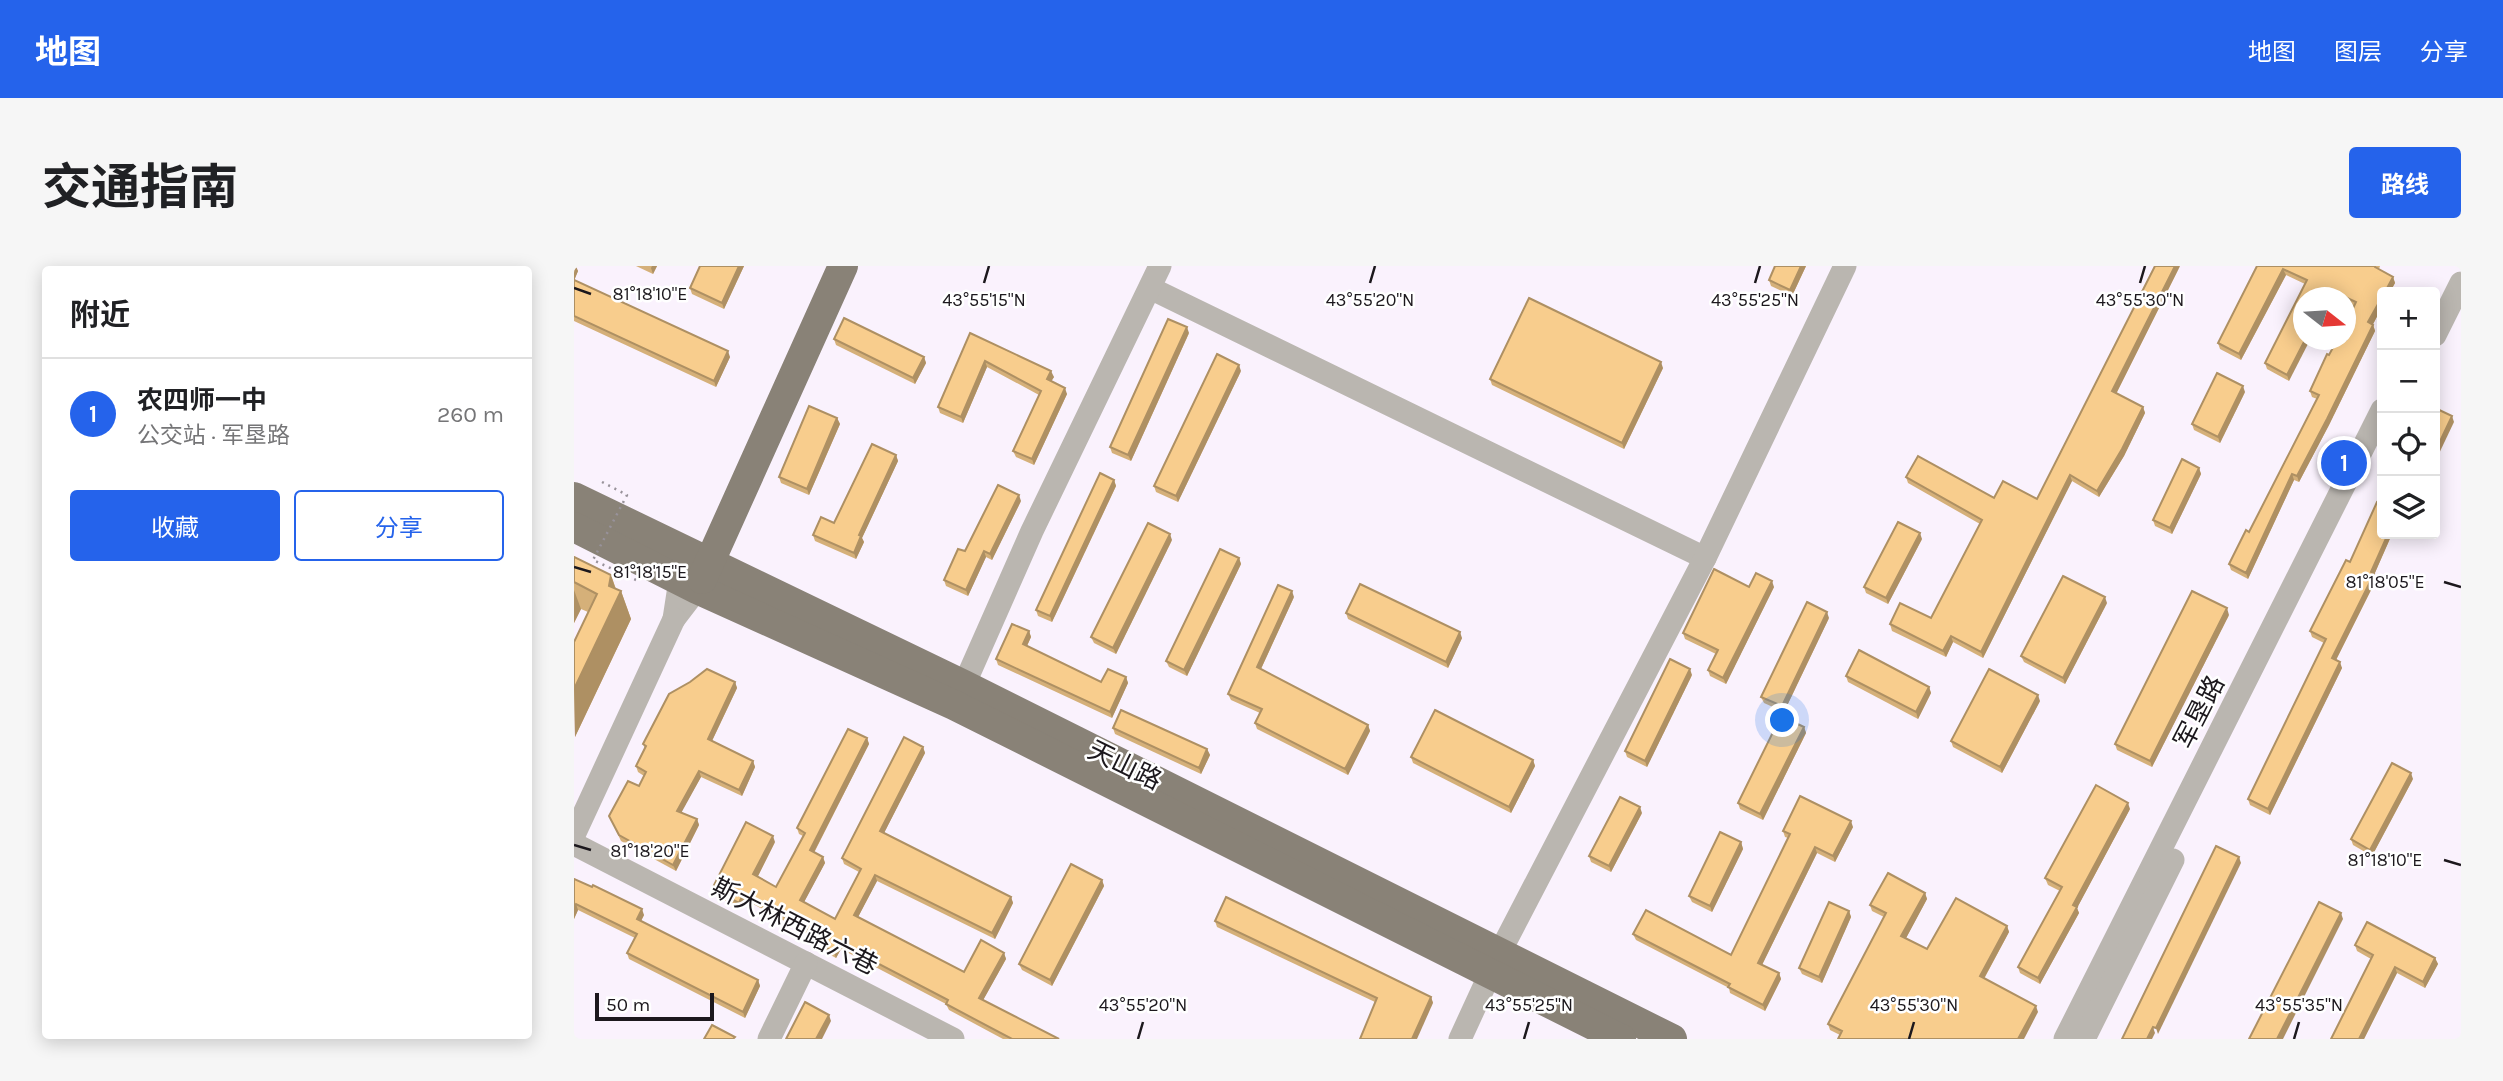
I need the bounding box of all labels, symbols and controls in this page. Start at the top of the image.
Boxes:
text: 地图 [35,33,101,71]
text: 地图 [2248,38,2296,66]
text: 图层 [2334,38,2382,66]
text: 分享 [2420,38,2468,66]
button: 路线 [2349,147,2461,218]
text: 交通指南 [42,159,238,216]
text: 81°18'10"E [613,283,687,305]
north arrow [2293,287,2356,350]
map controls [2377,287,2440,539]
button: + [2377,287,2440,350]
text: 43°55'15"N [942,289,1026,311]
text: 43°55'20"N [1326,289,1414,311]
text: 43°55'25"N [1711,289,1799,311]
text: 43°55'30"N [2096,289,2184,311]
text: 附近 [70,297,130,333]
button: − [2377,350,2440,413]
text: 农四师一中 [137,385,267,416]
text: 1 [89,401,97,428]
text: 260 m [437,401,504,428]
button: locate [2377,413,2440,476]
text: 公交站 · 军垦路 [137,422,290,449]
pin: 1 [2321,437,2367,489]
button: layers [2377,476,2440,539]
button: 收藏 [70,490,280,561]
button: 分享 [294,490,504,561]
text: 81°18'15"E [613,561,687,583]
text: 81°18'05"E [2345,571,2425,593]
street label: 军垦路 [2168,670,2231,754]
your location [1765,703,1799,737]
street label: 天山路 [1083,734,1167,796]
text: 81°18'20"E [610,840,690,862]
text: 81°18'10"E [2348,849,2422,871]
street label: 斯大林西路六巷 [707,871,883,982]
scale bar [595,990,714,1022]
text: 50 m [606,994,650,1016]
text: 43°55'20"N [1099,994,1187,1016]
text: 43°55'25"N [1485,994,1573,1016]
text: 43°55'30"N [1870,994,1958,1016]
text: 43°55'35"N [2255,994,2343,1016]

